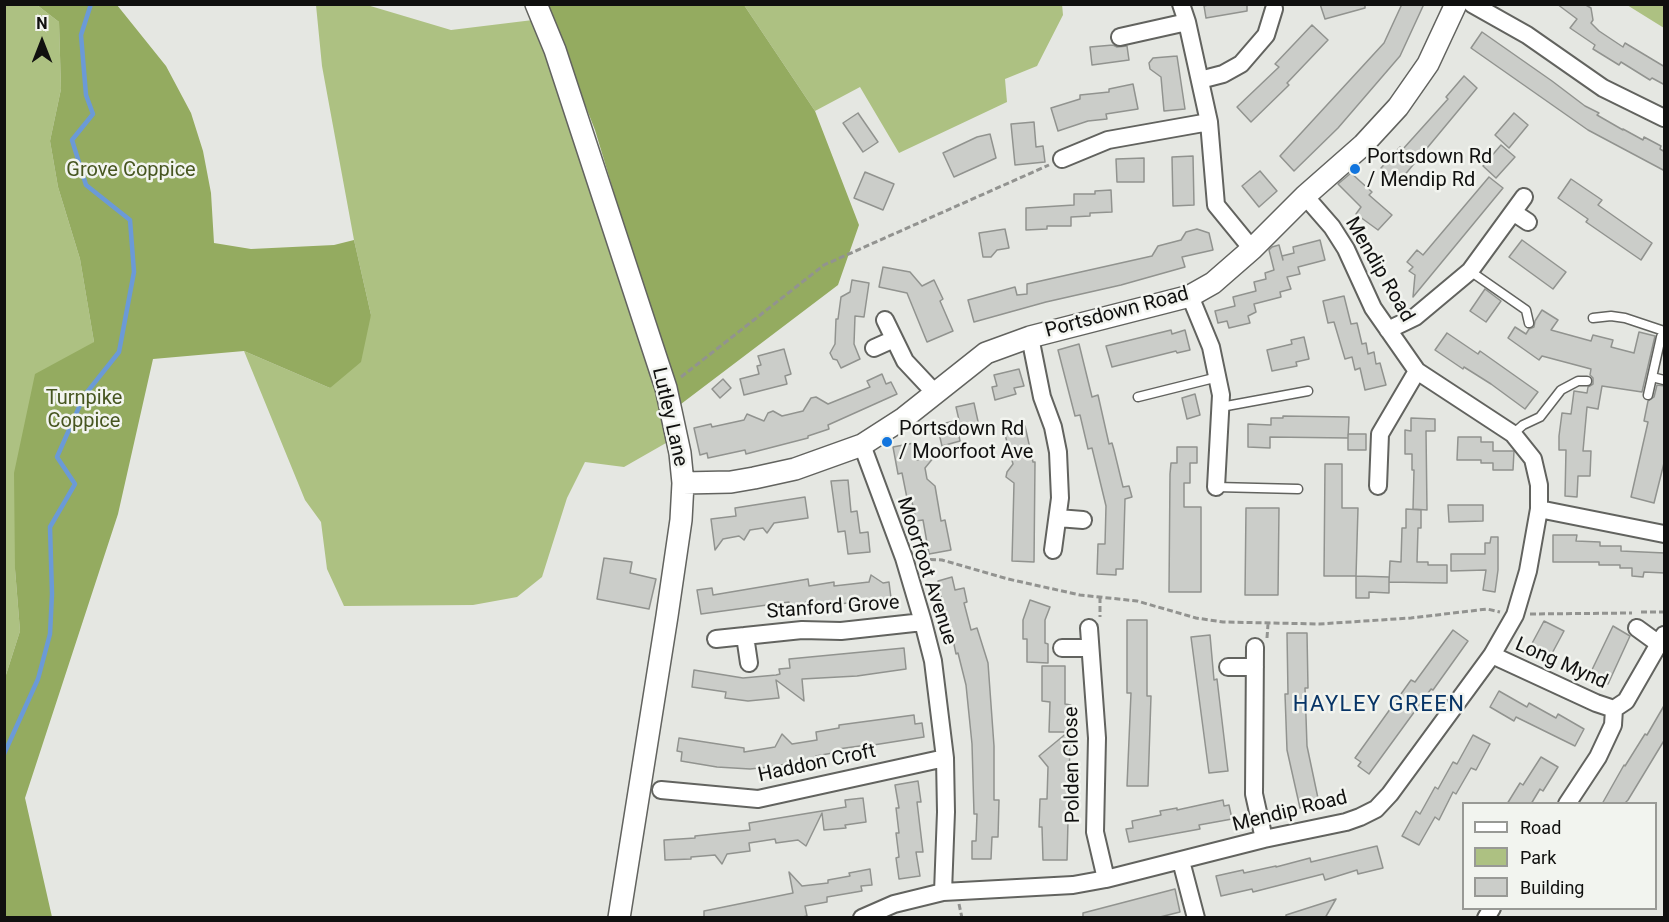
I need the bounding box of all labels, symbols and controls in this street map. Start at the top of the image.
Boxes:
north arrow [12,12,72,72]
text: N [36,14,48,33]
place label: Portsdown Rd / Mendip Rd [1367,146,1492,193]
park label: Grove Coppice [66,159,196,183]
marker: Portsdown Rd / Mendip Rd [1348,162,1362,176]
street label: Mendip Road [1339,213,1419,327]
street label: Portsdown Road [1043,282,1191,344]
street label: Lutley Lane [646,365,692,469]
park label: Turnpike Coppice [46,387,122,434]
place label: Portsdown Rd / Moorfoot Ave [899,418,1033,465]
marker: Portsdown Rd / Moorfoot Ave [880,435,894,449]
street label: Moorfoot Avenue [891,494,961,648]
street label: Stanford Grove [766,591,900,625]
street label: Long Mynd [1511,633,1611,695]
district label: HAYLEY GREEN [1293,692,1465,718]
street label: Polden Close [1060,706,1086,824]
street label: Haddon Croft [756,740,878,788]
street label: Mendip Road [1230,786,1350,838]
legend [1462,802,1657,910]
text: Road [1520,817,1561,838]
text: Park [1520,847,1556,868]
text: Building [1520,877,1584,898]

